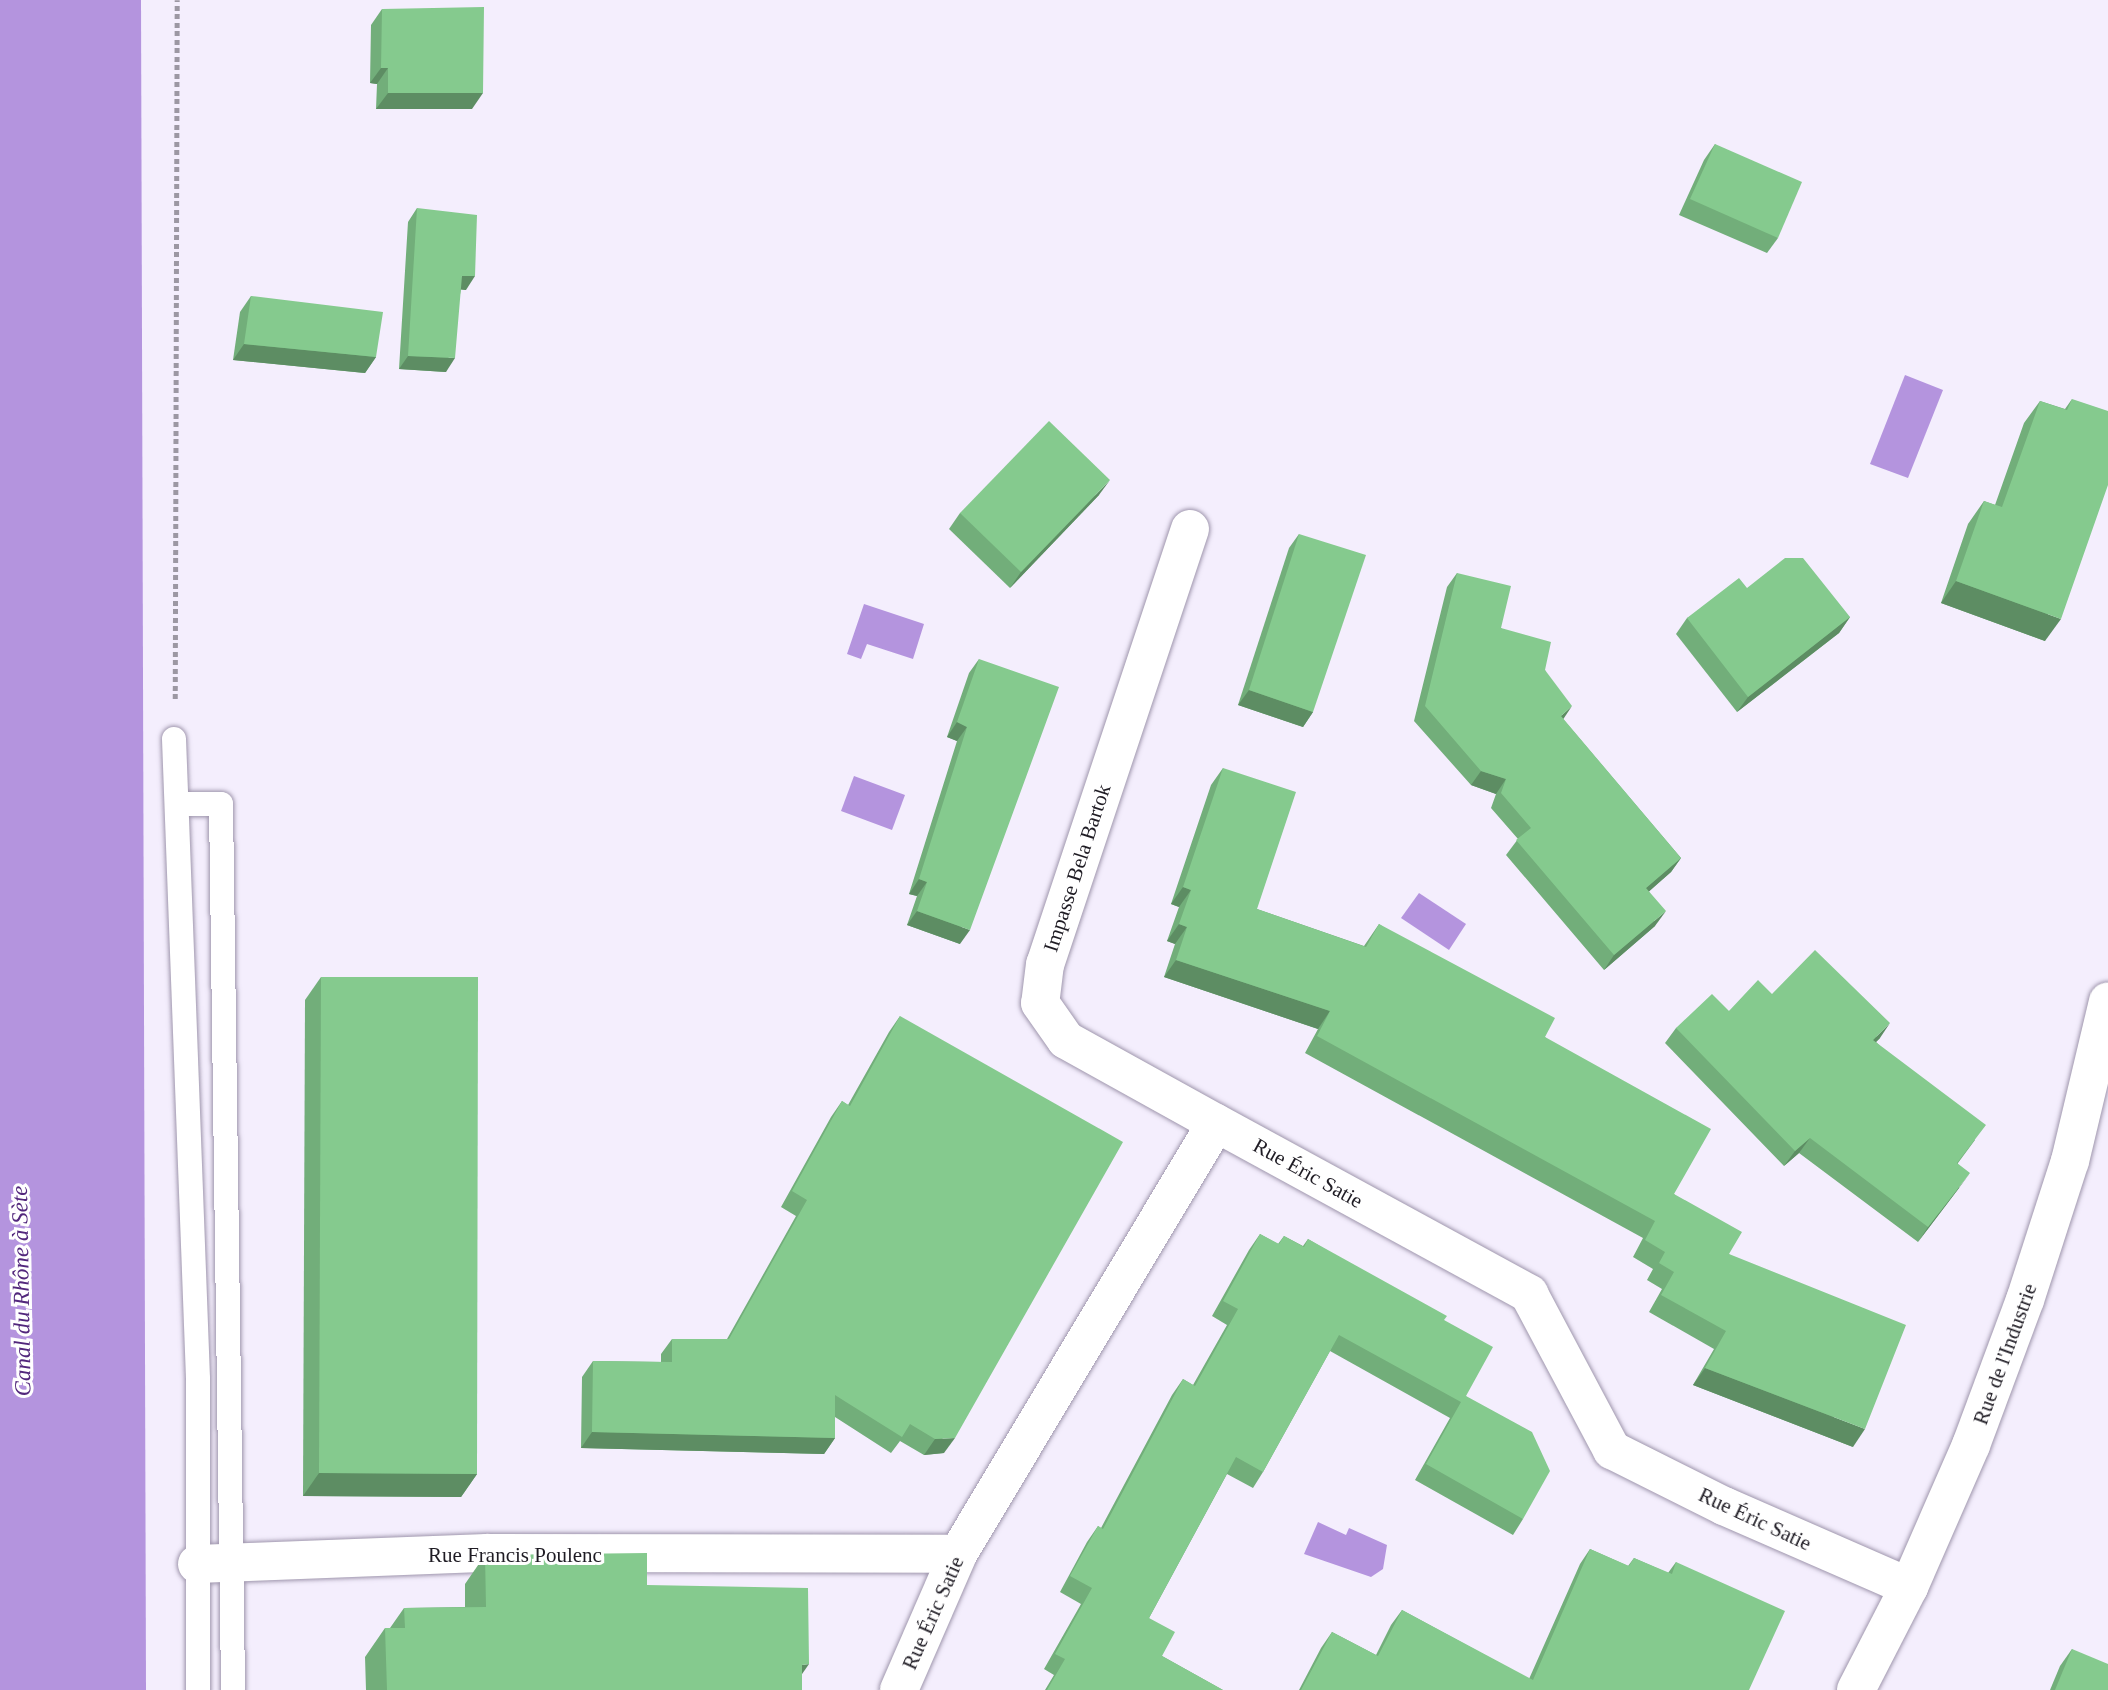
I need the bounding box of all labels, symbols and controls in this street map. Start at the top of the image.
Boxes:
street label: Impasse Bela Bartok [1038,781,1116,955]
street label: Rue Éric Satie [1249,1133,1367,1213]
water label: Canal du Rhône à Sète [6,1185,38,1397]
street label: Rue de l'Industrie [1968,1280,2042,1428]
street label: Rue Éric Satie [1695,1482,1815,1556]
street label: Rue Francis Poulenc [428,1542,602,1568]
street label: Rue Éric Satie [897,1552,969,1674]

